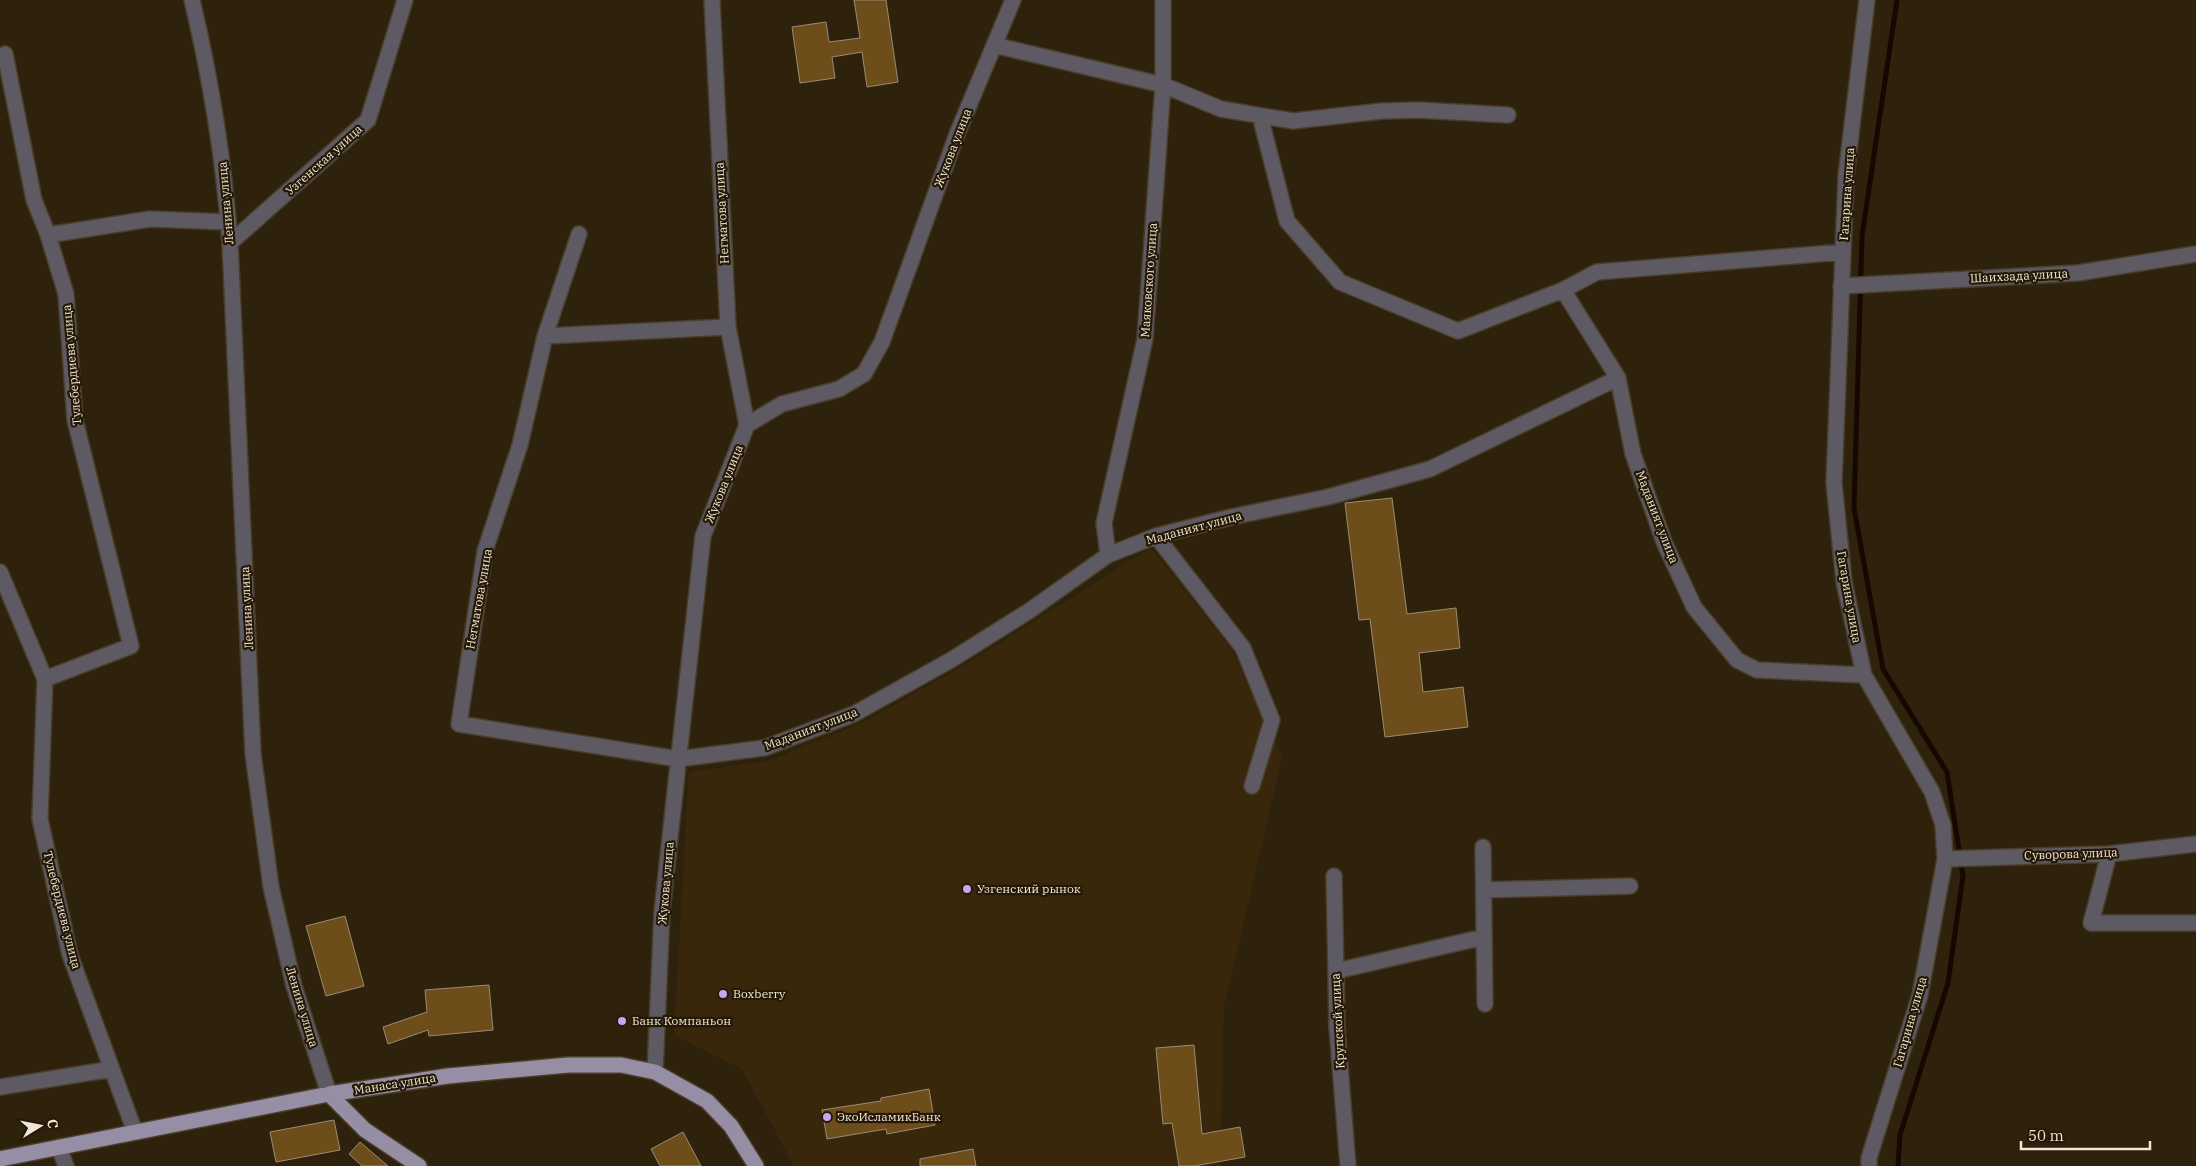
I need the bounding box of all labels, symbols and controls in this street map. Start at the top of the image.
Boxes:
street label: Жукова улица [931,106,975,189]
street label: Узгенская улица [282,121,366,198]
street label: Гагарина улица [1836,146,1857,241]
street label: Ленина улица [214,160,237,245]
street label: Негматова улица [711,161,732,264]
street label: Маяковского улица [1137,222,1160,338]
street label: Шаихзада улица [1970,265,2069,286]
street label: Тулебердиева улица [59,304,84,426]
street label: Жукова улица [701,442,746,525]
street label: Маданият улица [1633,468,1682,566]
street label: Маданият улица [1144,507,1244,547]
street label: Негматова улица [462,547,495,650]
street label: Гагарина улица [1834,550,1865,645]
street label: Ленина улица [237,566,256,650]
street label: Маданият улица [762,704,860,753]
street label: Жукова улица [654,841,677,925]
street label: Суворова улица [2024,844,2118,863]
street label: Тулебердиева улица [41,849,85,971]
place label: Узгенский рынок [977,881,1081,896]
marker: Узгенский рынок [961,883,973,895]
street label: Ленина улица [283,965,322,1049]
street label: Крупской улица [1327,972,1347,1069]
street label: Гагарина улица [1889,975,1930,1069]
place label: Boxberry [733,986,786,1001]
marker: Boxberry [717,988,729,1000]
place label: Банк Компаньон [632,1013,731,1028]
marker: Банк Компаньон [616,1015,628,1027]
street label: Манаса улица [353,1070,437,1097]
north arrow [15,1101,65,1151]
place label: ЭкоИсламикБанк [837,1109,941,1124]
marker: ЭкоИсламикБанк [821,1111,833,1123]
text: С [43,1118,62,1130]
scale bar [2021,1118,2150,1150]
text: 50 m [2028,1126,2064,1145]

